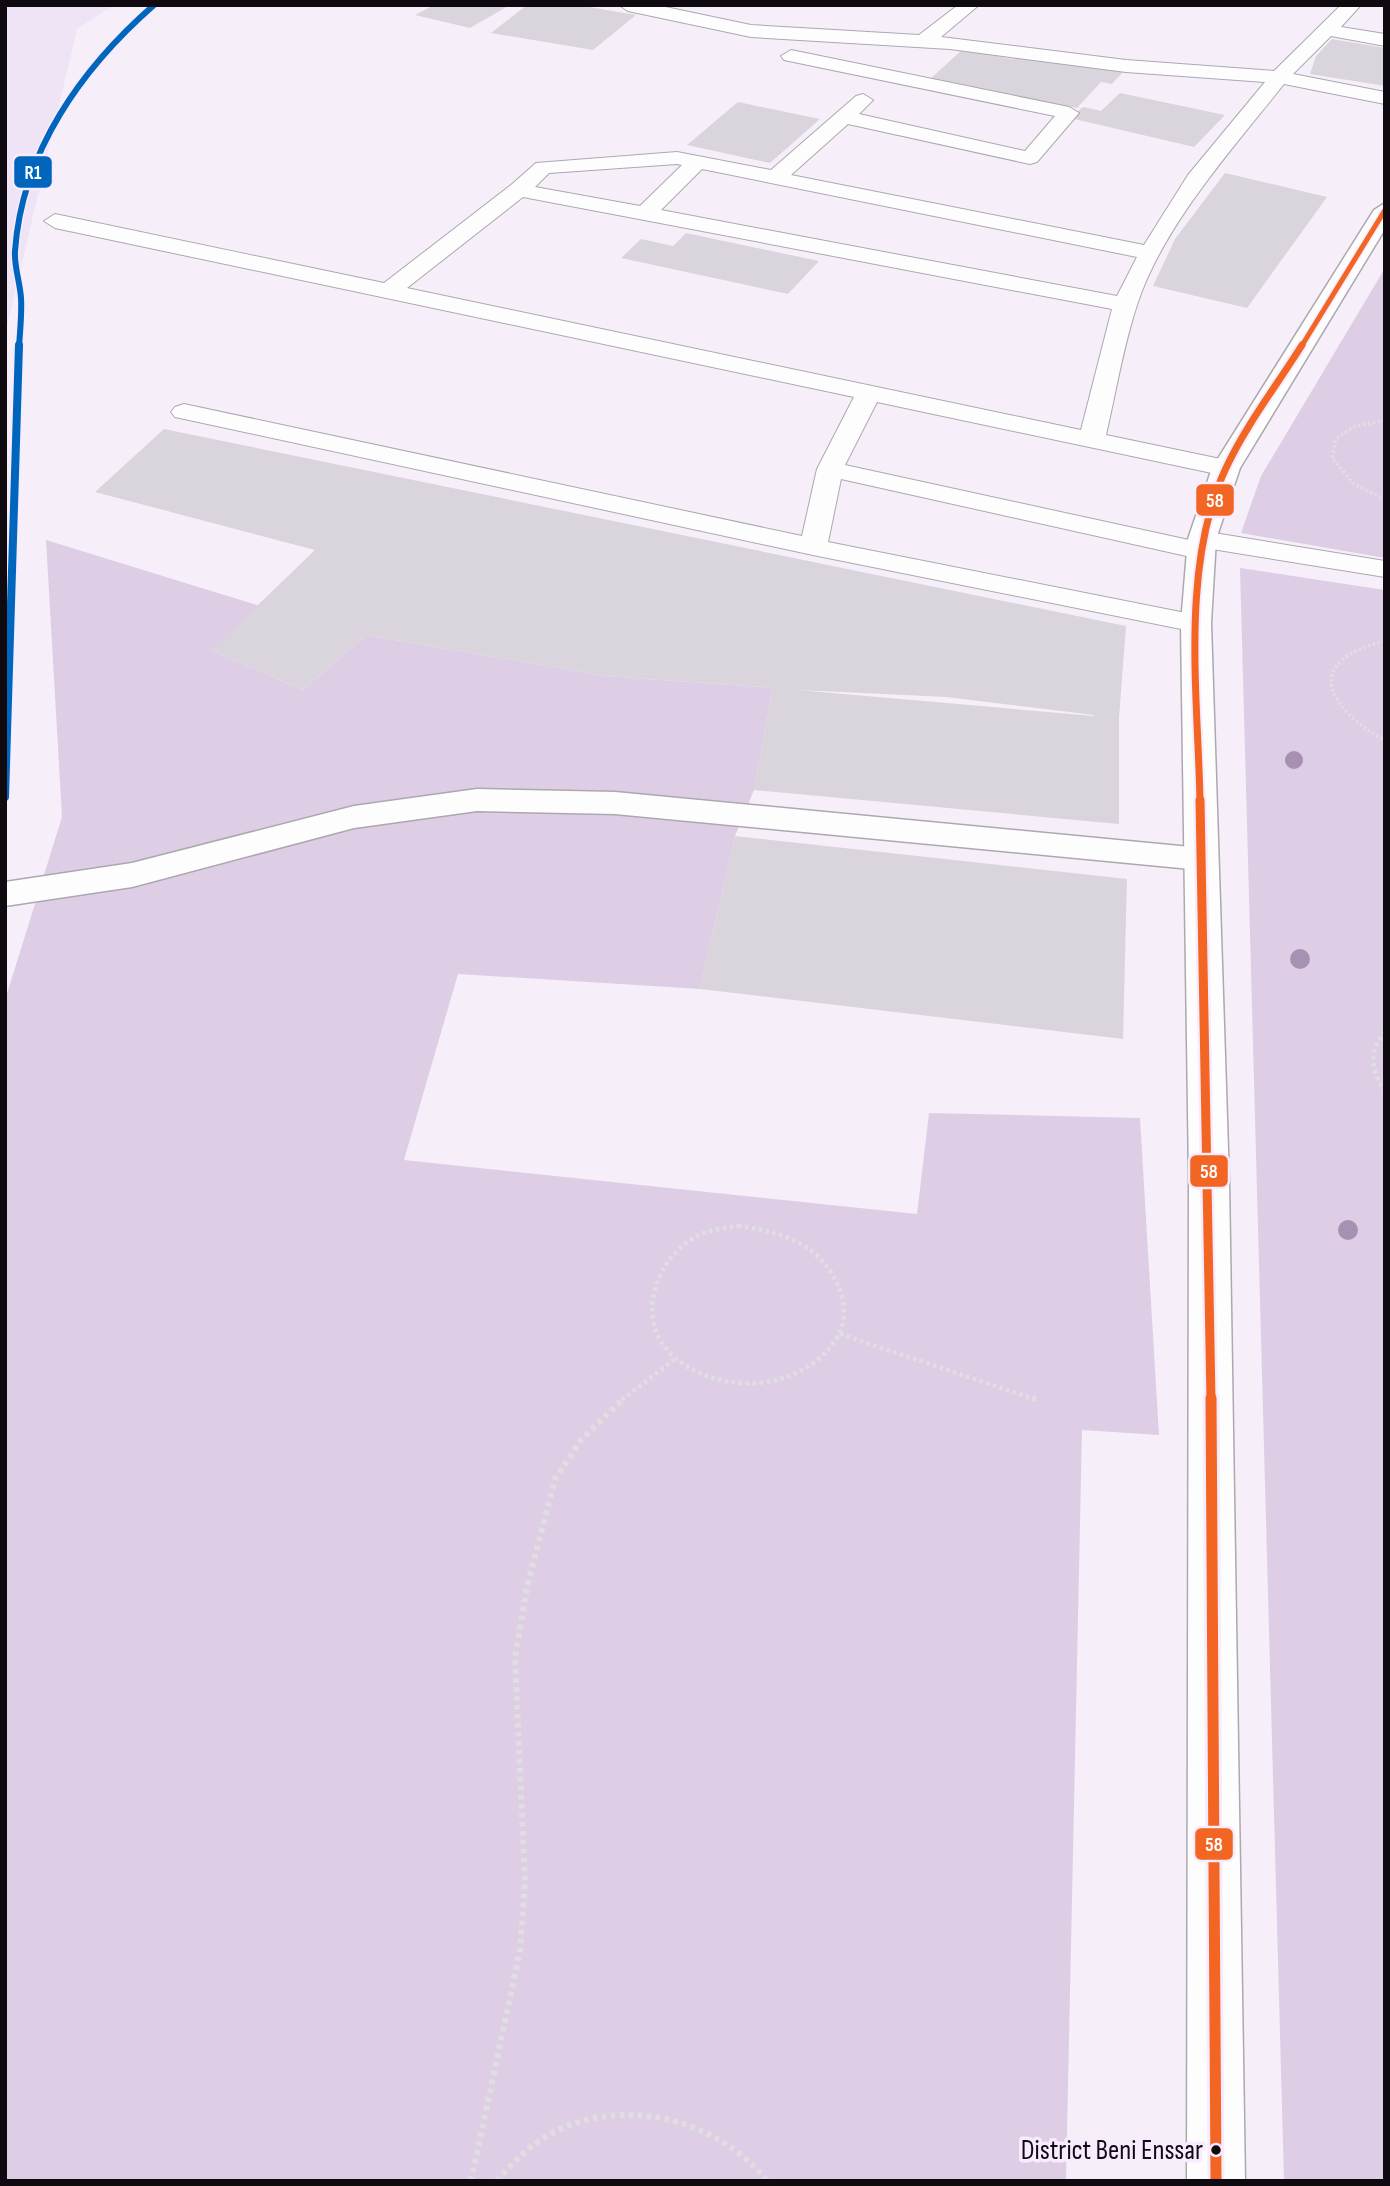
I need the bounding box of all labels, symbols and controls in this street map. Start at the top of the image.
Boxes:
line badge: R1 [13,155,53,189]
text: R1 [25,162,42,185]
line badge: 58 [1195,483,1235,517]
text: 58 [1206,490,1224,513]
line badge: 58 [1189,1154,1229,1188]
text: 58 [1200,1161,1218,1184]
line badge: 58 [1194,1827,1234,1861]
text: 58 [1205,1834,1223,1857]
place label: District Beni Enssar [1021,2134,1203,2167]
marker: District Beni Enssar [1209,2143,1223,2157]

